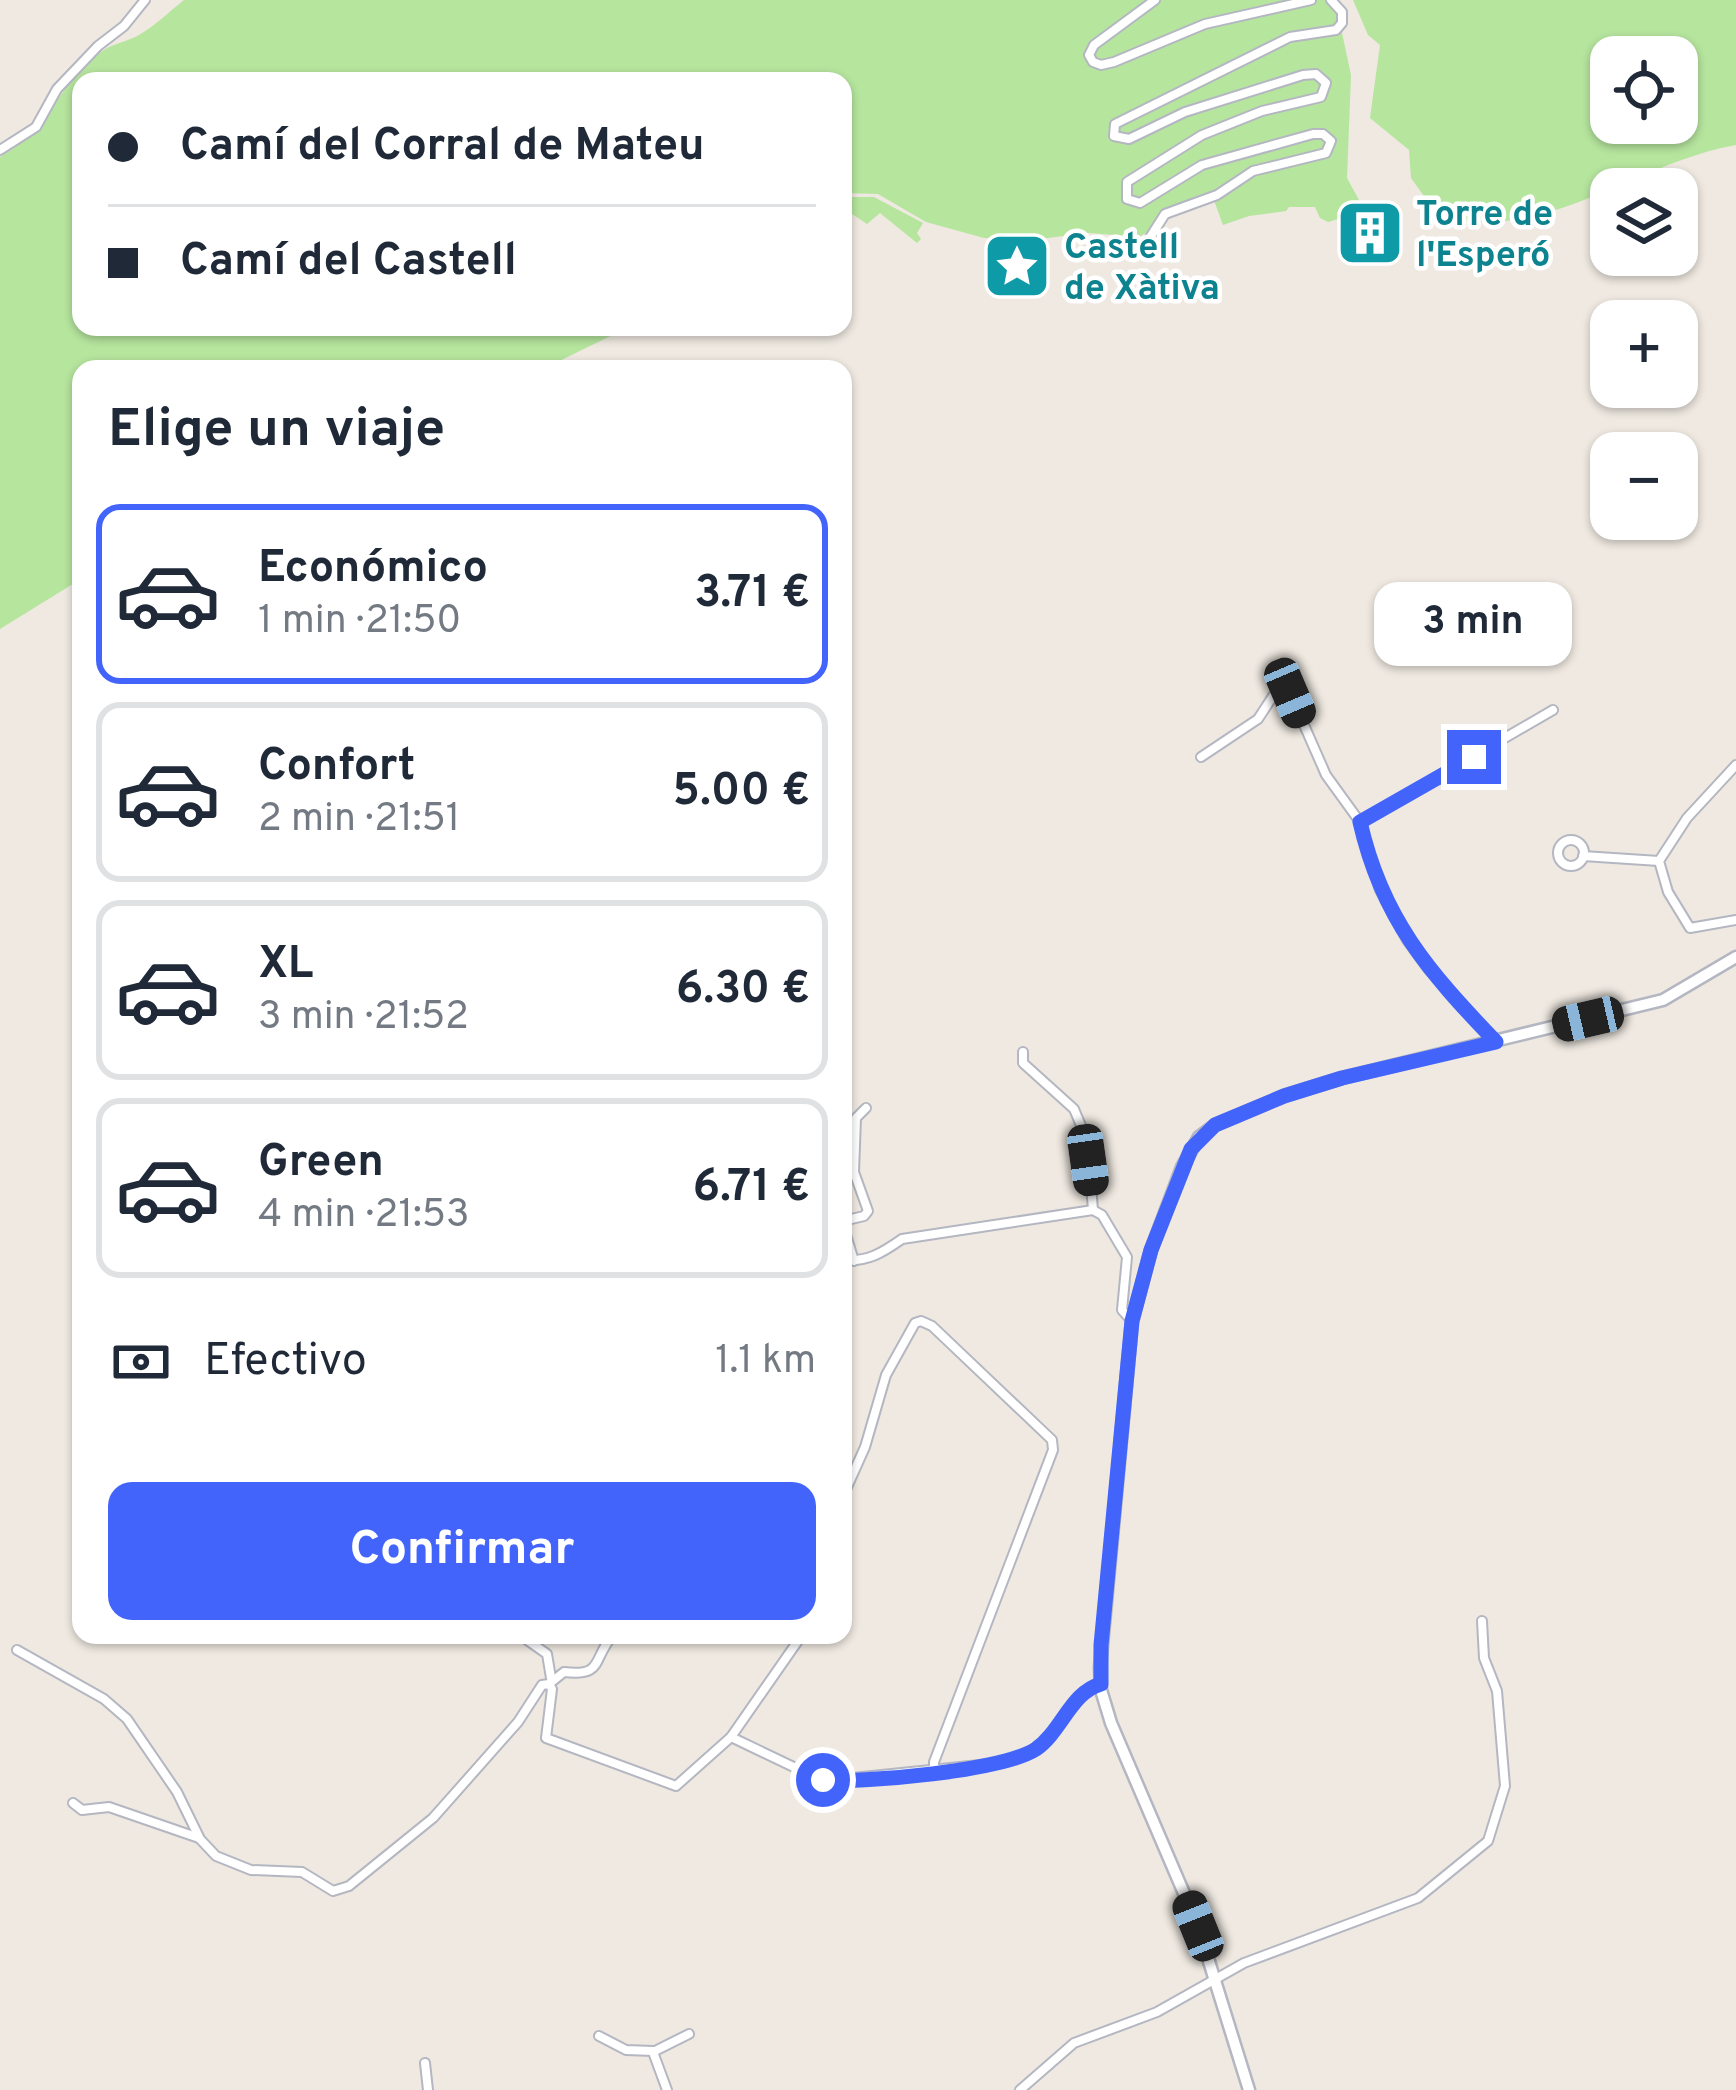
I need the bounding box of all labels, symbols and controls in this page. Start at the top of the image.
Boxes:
map controls [1590,36,1698,540]
button: locate [1590,36,1698,144]
text: Camí del Corral de Mateu [180,119,705,176]
button: layers [1590,168,1698,276]
place label: Torre de l'Esperó [1416,193,1553,280]
building icon: Torre de l'Esperó [1335,198,1405,268]
place label: Castell de Xàtiva [1064,226,1220,313]
place icon: Castell de Xàtiva [982,231,1052,301]
text: Camí del Castell [180,234,517,291]
button: + [1590,300,1698,408]
text: Elige un viaje [108,397,445,466]
button: − [1590,432,1698,540]
icon: car [114,540,222,648]
text: Económico [258,541,488,598]
text: 3.71 € [694,566,810,623]
callout: 3 min [1375,583,1573,667]
text: 1 min · 21:50 [258,598,461,647]
text: 3 min [1422,599,1524,648]
car [1259,653,1321,733]
route end [1447,730,1501,784]
icon: car [114,738,222,846]
text: Confort [258,739,415,796]
text: 5.00 € [672,764,810,821]
text: 2 min · 21:51 [258,796,460,845]
icon: car [114,936,222,1044]
text: XL [258,937,313,994]
text: 6.30 € [676,962,810,1019]
car [1549,993,1627,1045]
text: 3 min · 21:52 [258,994,469,1043]
car [1065,1122,1111,1198]
icon: car [114,1134,222,1242]
text: Green [258,1135,384,1192]
text: 6.71 € [692,1160,810,1217]
text: 4 min · 21:53 [258,1192,470,1241]
icon: cash [108,1329,174,1395]
text: Efectivo [204,1334,367,1391]
text: 1.1 km [715,1338,816,1387]
button: Confirmar [108,1482,816,1620]
route start [796,1753,850,1807]
car [1168,1886,1228,1966]

